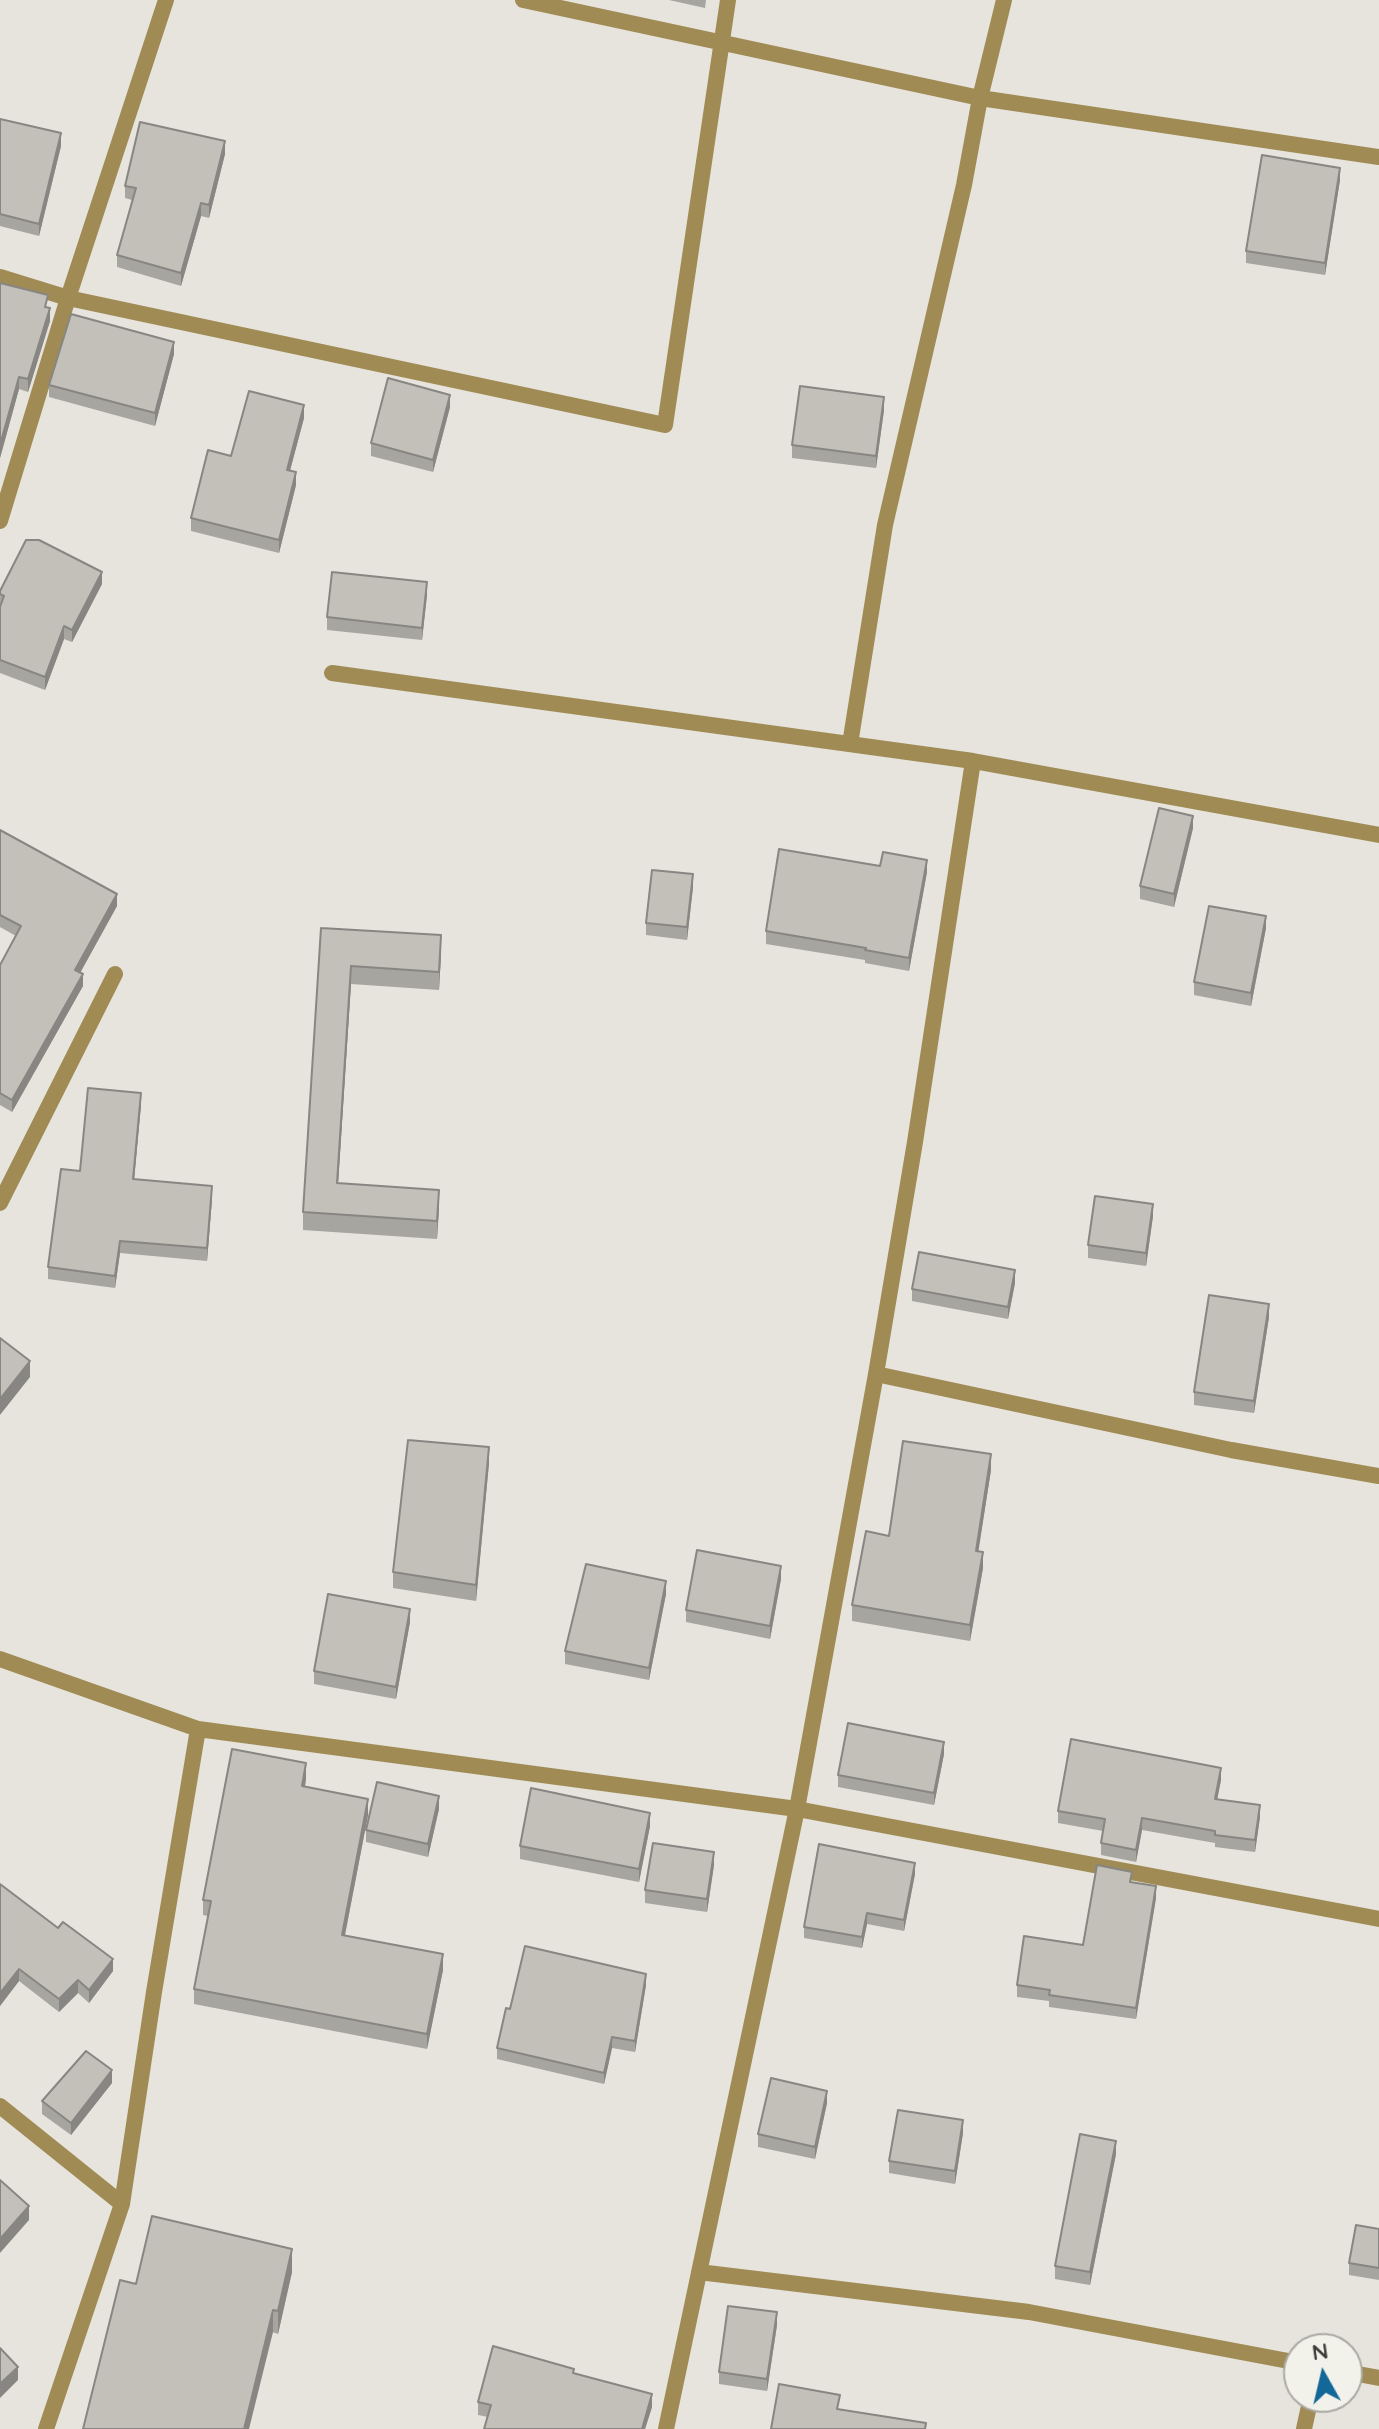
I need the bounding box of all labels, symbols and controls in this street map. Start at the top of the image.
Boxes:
north arrow [1283,2333,1363,2413]
text: N [1310,2336,1330,2366]

